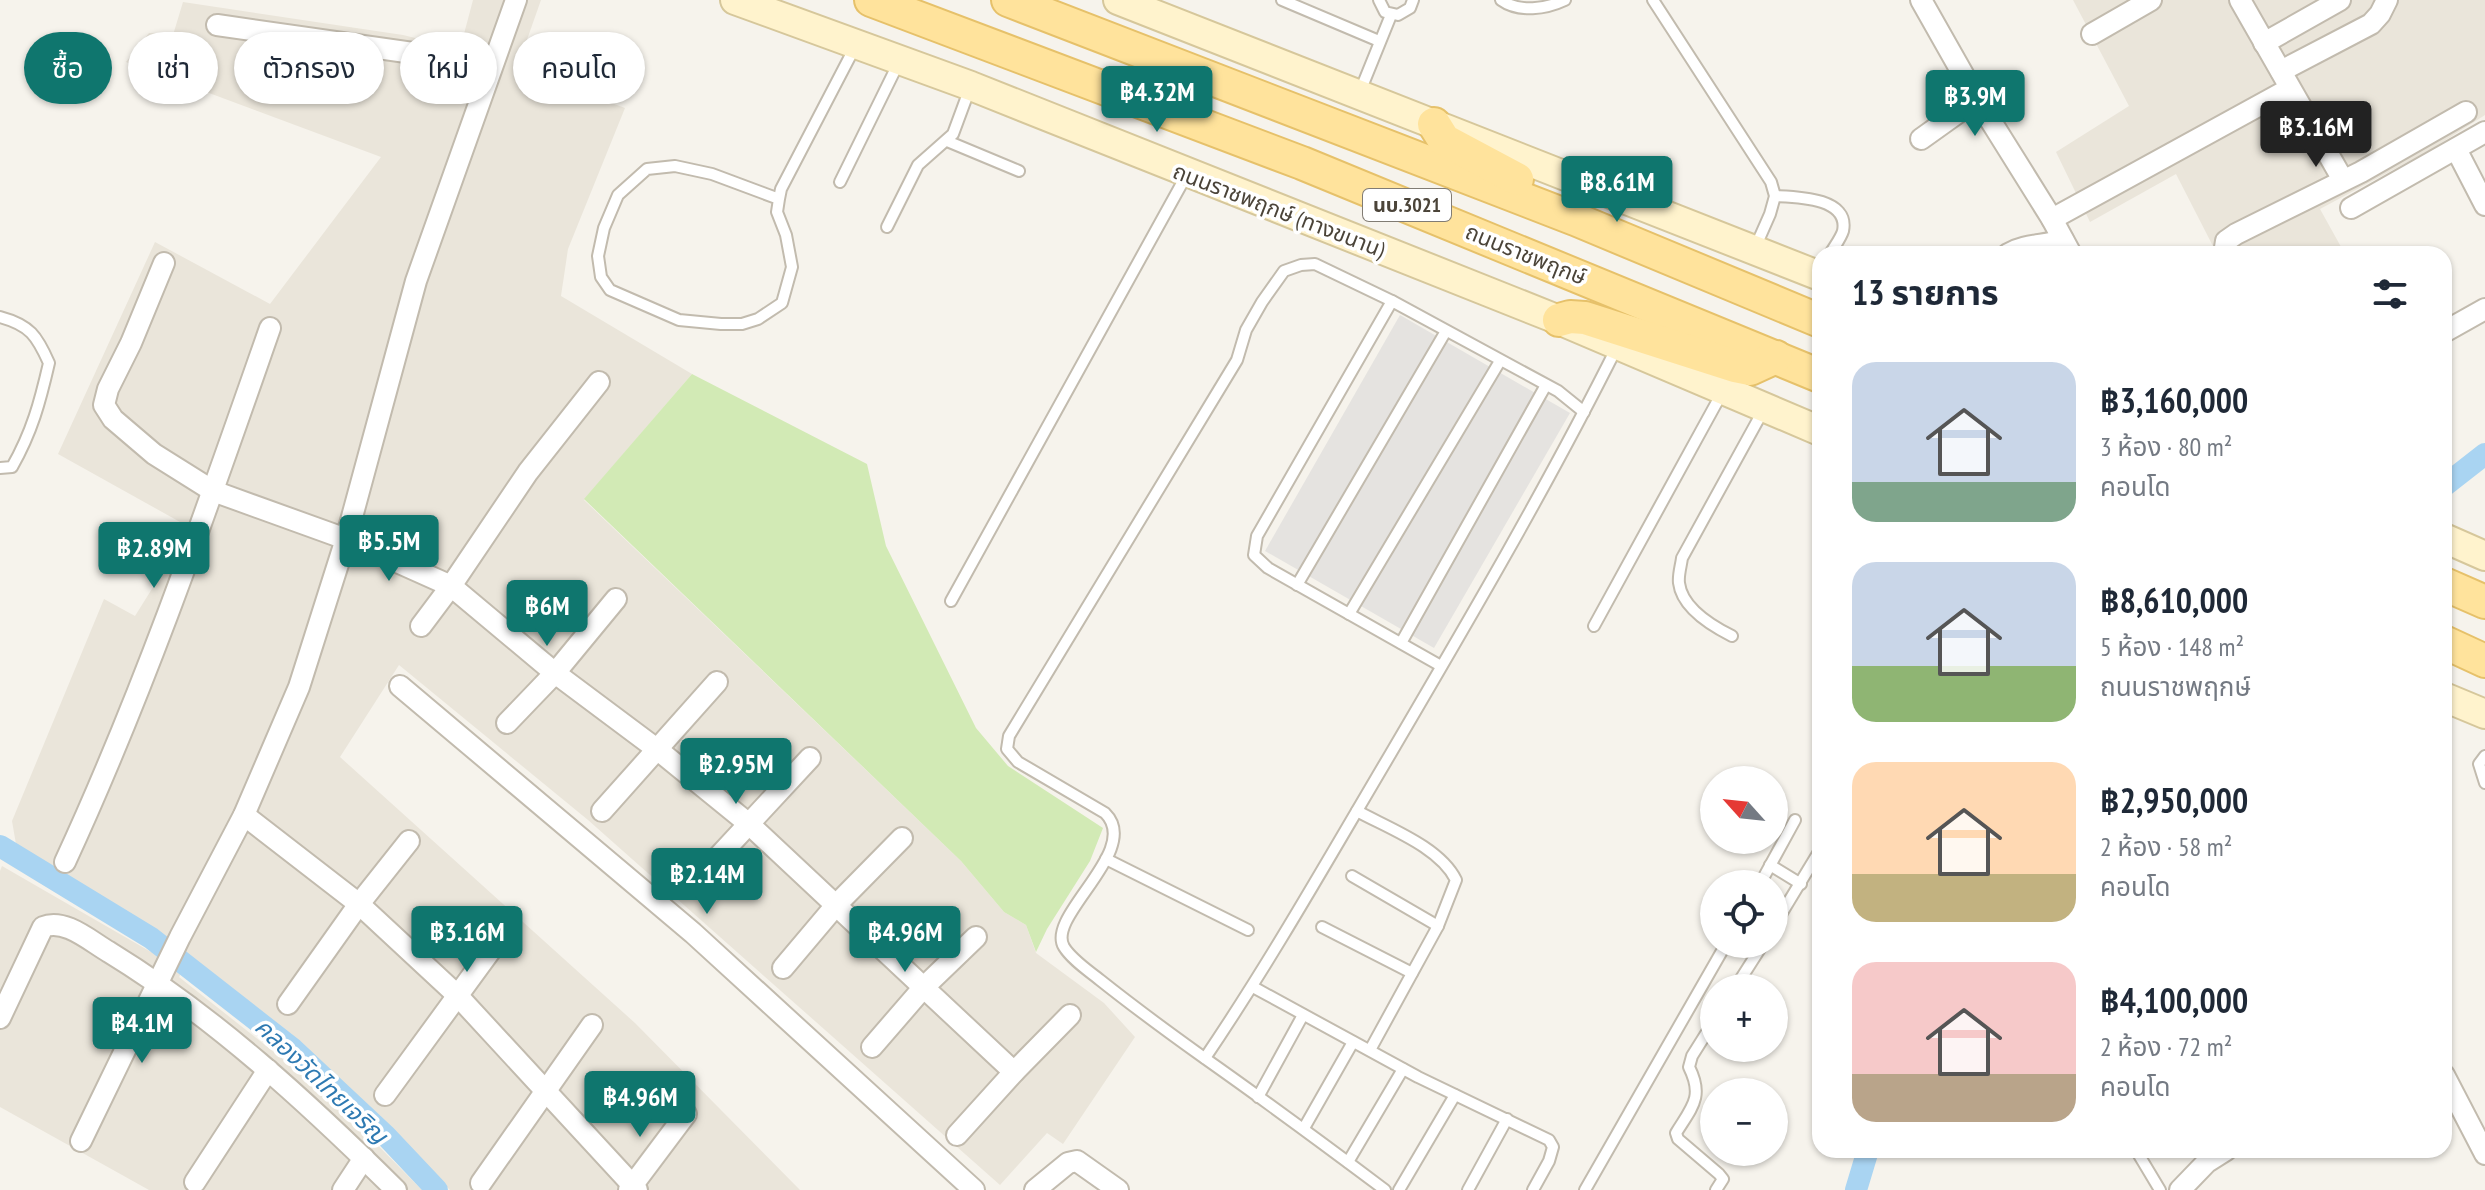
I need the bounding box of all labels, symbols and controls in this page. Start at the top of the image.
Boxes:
chip: ซื้อ [24,32,112,104]
chip: เช่า [128,32,218,104]
chip: ตัวกรอง [234,32,384,104]
chip: ใหม่ [400,32,497,104]
chip: คอนโด [513,32,645,104]
pin: ฿4.32M [1092,66,1222,134]
pin: ฿3.9M [1919,70,2031,138]
text: ฿4.32M [1119,75,1195,108]
text: ฿3.9M [1944,79,2006,112]
pin: ฿3.16M [2251,101,2381,169]
text: ฿3.16M [2278,110,2354,143]
pin: ฿8.61M [1552,156,1682,224]
street label: ถนนราชพฤกษ์ (ทางขนาน) [1169,157,1390,264]
text: ฿8.61M [1579,165,1655,198]
road number: นบ.3021 [1363,189,1451,221]
street label: ถนนราชพฤกษ์ [1462,217,1590,291]
text: 13 รายการ [1852,270,1999,314]
icon: filters [2368,272,2412,316]
text: ฿3,160,000 [2100,378,2248,422]
icon: home [1916,394,2012,490]
text: 3 ห้อง · 80 m² [2100,430,2232,463]
text: คอนโด [2100,470,2171,503]
pin: ฿5.5M [333,515,445,583]
pin: ฿2.89M [89,522,219,590]
text: ฿5.5M [358,524,420,557]
text: ฿2.89M [116,531,192,564]
text: ฿8,610,000 [2100,578,2248,622]
pin: ฿6M [508,580,586,648]
text: ฿6M [525,589,569,622]
icon: home [1916,594,2012,690]
text: 5 ห้อง · 148 m² [2100,630,2244,663]
text: ถนนราชพฤกษ์ [2100,670,2251,703]
pin: ฿2.95M [671,738,801,806]
text: ฿2.95M [698,747,774,780]
north arrow [1700,766,1788,854]
map controls [1700,766,1788,1166]
text: ฿2,950,000 [2100,778,2248,822]
icon: home [1916,794,2012,890]
text: 2 ห้อง · 58 m² [2100,830,2232,863]
pin: ฿2.14M [642,848,772,916]
text: ฿2.14M [669,857,745,890]
button: locate [1700,870,1788,958]
text: คอนโด [2100,870,2171,903]
pin: ฿3.16M [402,906,532,974]
pin: ฿4.96M [840,906,970,974]
text: ฿3.16M [429,915,505,948]
text: ฿4.96M [867,915,943,948]
button: + [1700,974,1788,1062]
text: ฿4,100,000 [2100,978,2248,1022]
icon: home [1916,994,2012,1090]
pin: ฿4.1M [86,997,198,1065]
text: ฿4.1M [111,1006,173,1039]
water label: คลองวัดไทยเจริญ [248,1011,395,1151]
text: 2 ห้อง · 72 m² [2100,1030,2232,1063]
text: คอนโด [2100,1070,2171,1103]
pin: ฿4.96M [575,1071,705,1139]
button: − [1700,1078,1788,1166]
text: ฿4.96M [602,1080,678,1113]

